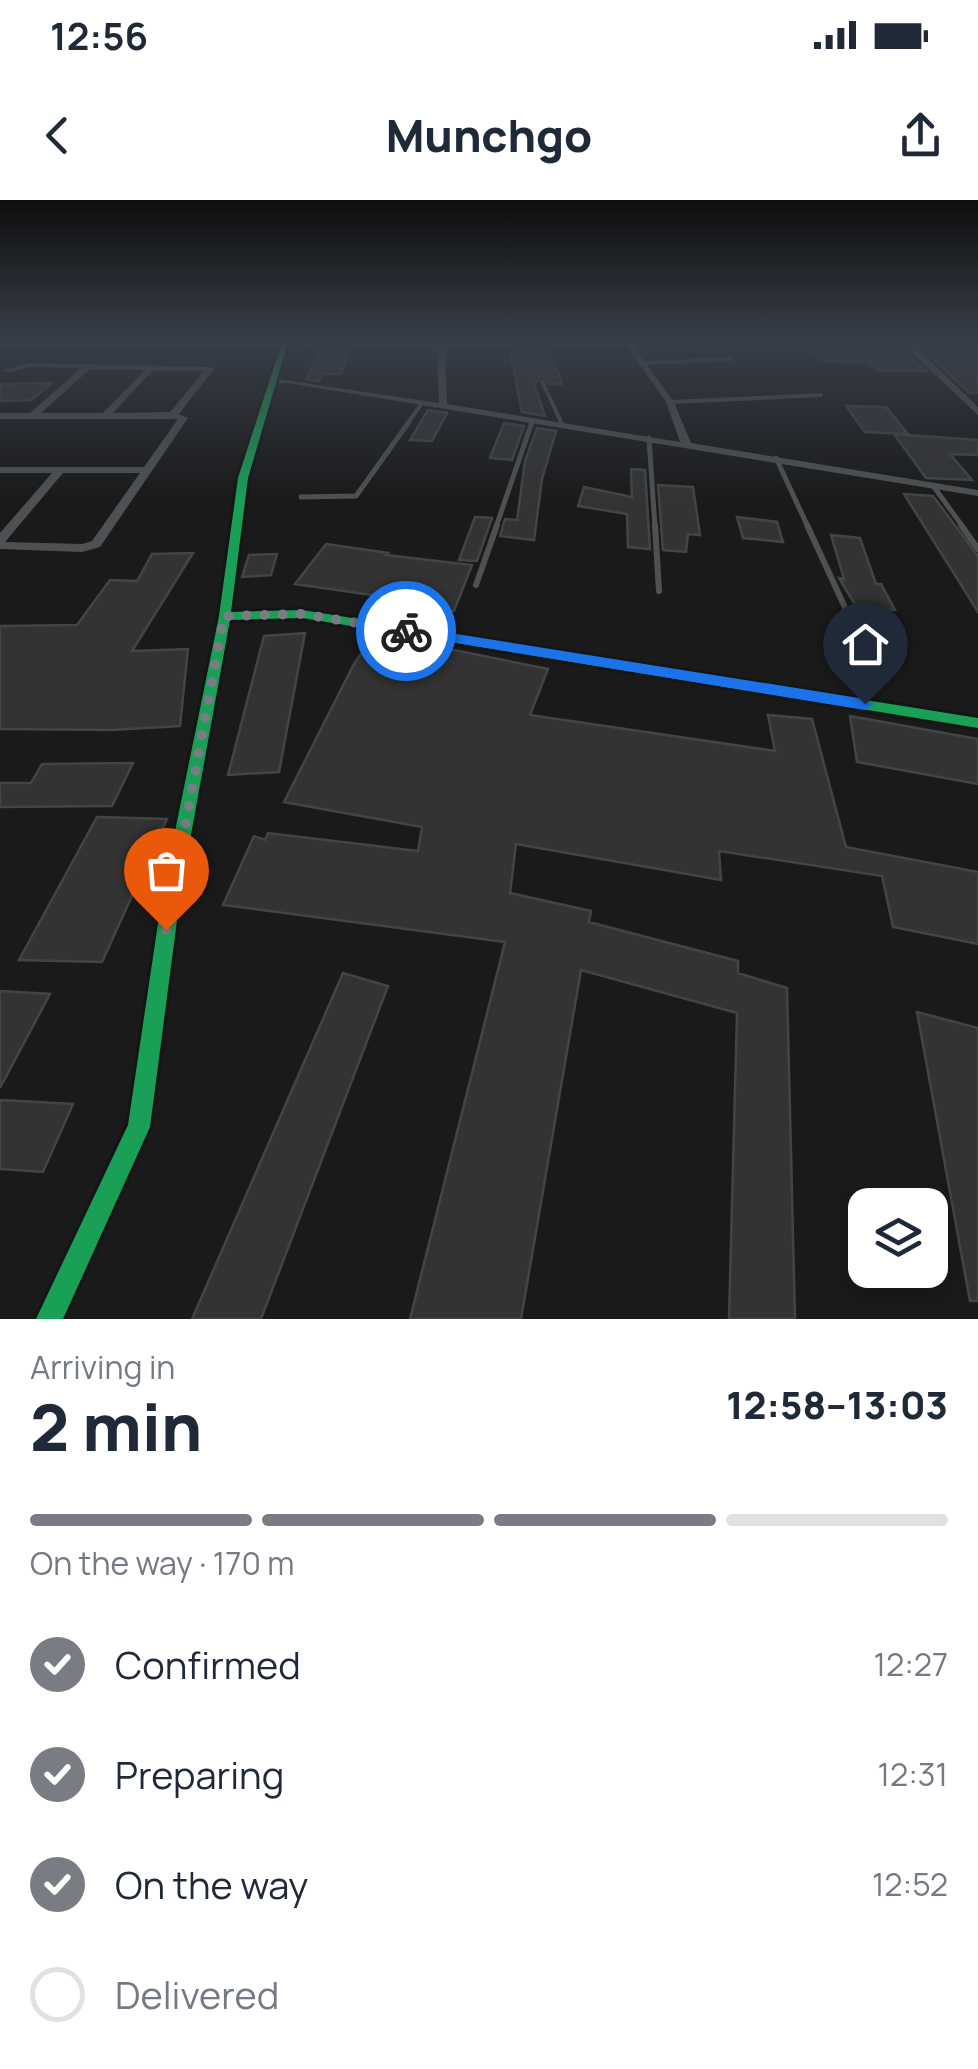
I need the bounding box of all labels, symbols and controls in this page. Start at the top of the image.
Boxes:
text: 12:56 [50,9,148,61]
text: Munchgo [386,104,592,166]
icon: back [30,108,85,163]
icon: share [893,108,948,163]
courier [356,581,456,681]
pin [823,602,908,705]
icon: bike [379,604,434,659]
icon: home [838,617,893,672]
pin [124,828,209,931]
icon: bag [139,843,194,898]
map controls [848,1188,948,1288]
button: layers [848,1188,948,1288]
text: Arriving in [30,1345,175,1389]
text: 12:58–13:03 [726,1378,948,1430]
text: 2 min [30,1382,202,1471]
text: On the way · 170 m [30,1541,294,1585]
icon: check [30,1637,85,1692]
text: Confirmed [115,1638,301,1690]
text: 12:27 [873,1642,948,1686]
icon: check [30,1747,85,1802]
text: Preparing [115,1748,284,1800]
text: 12:31 [878,1752,948,1796]
icon: check [30,1857,85,1912]
text: On the way [115,1858,308,1910]
text: 12:52 [872,1862,948,1906]
text: Delivered [115,1968,279,2020]

